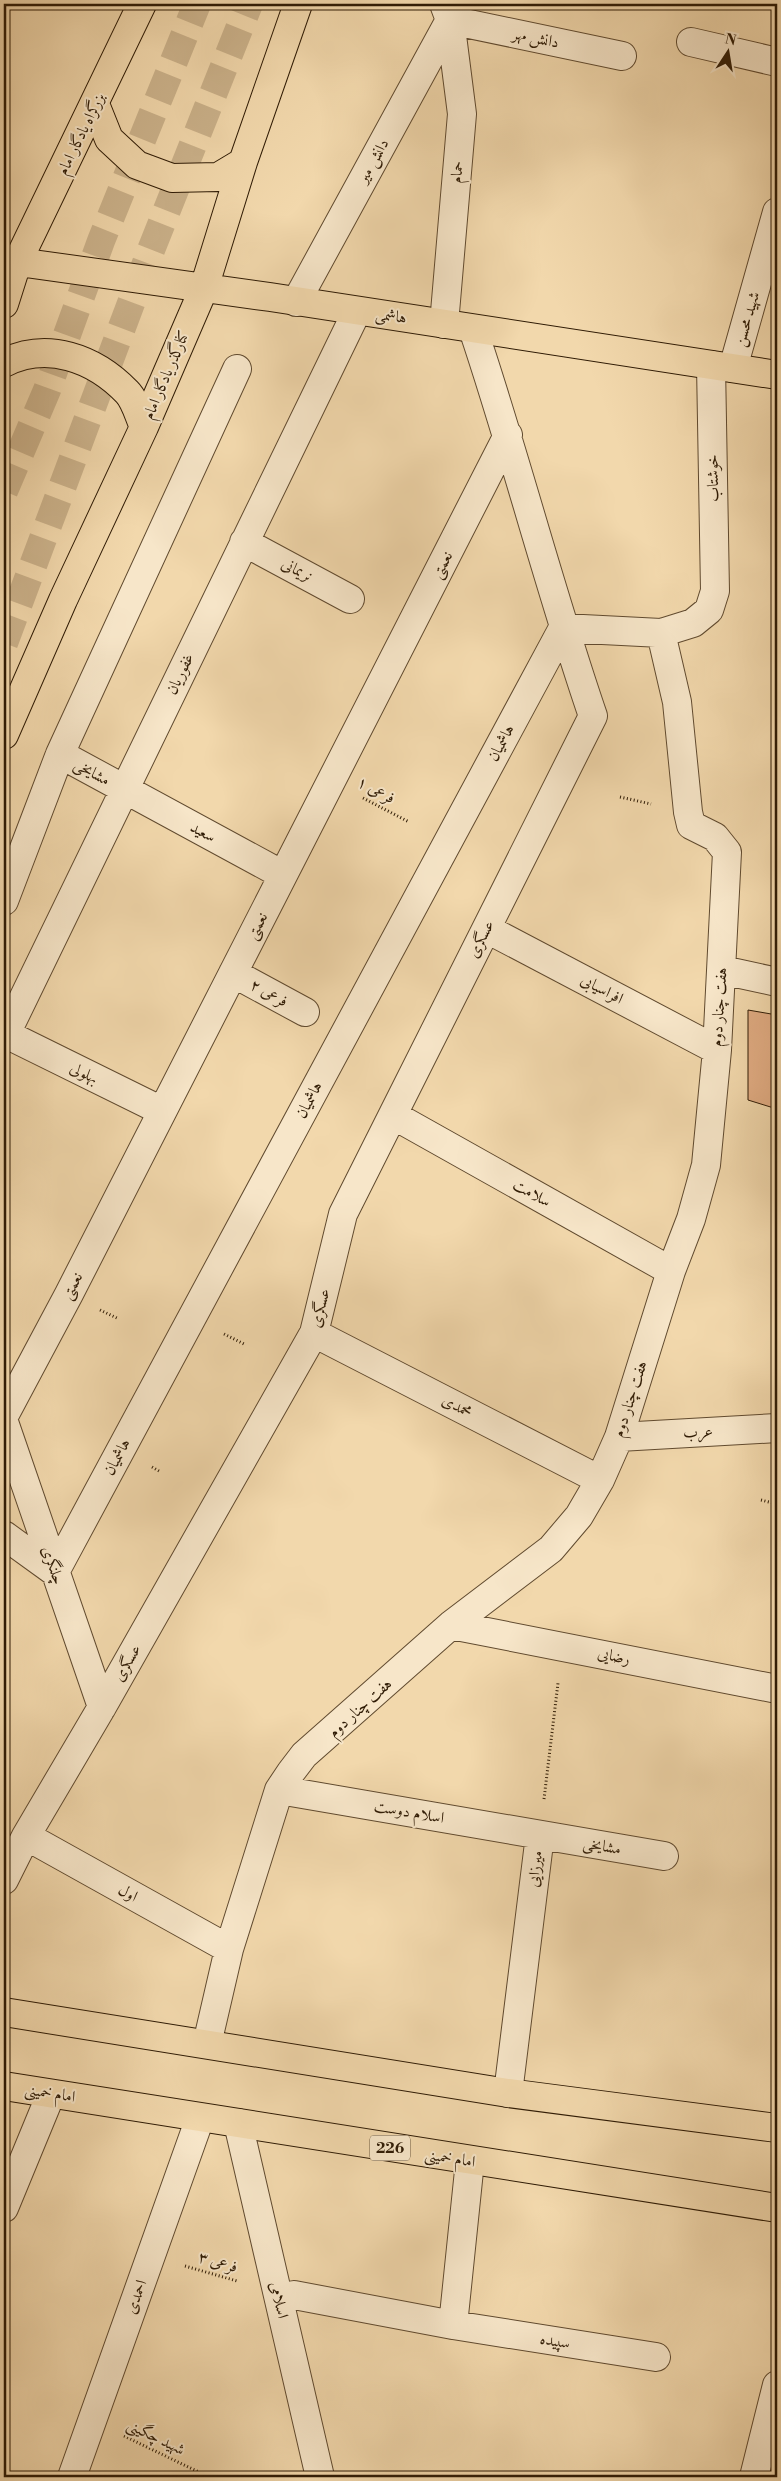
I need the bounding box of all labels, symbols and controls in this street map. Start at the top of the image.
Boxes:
street label: دانش مهر [509,23,561,53]
north arrow [704,28,754,78]
text: N [723,30,738,50]
street label: بزرگراه یادگار امام [52,89,113,180]
street label: دانش میر [352,135,393,189]
street label: حمام [446,160,472,184]
street label: شهید محسن [730,289,765,349]
street label: هاشمی [374,304,408,329]
street label: کنارگذر یادگار امام [136,327,197,424]
street label: خوشتاب [703,454,723,502]
street label: نعمتی [427,548,458,582]
street label: نریمانی [278,554,316,586]
street label: غفوریان [161,650,199,698]
street label: هاشمیان [483,721,519,765]
street label: مشایخی [70,754,114,791]
street label: فرعی ۱ [354,772,398,808]
street label: سعید [187,817,219,847]
street label: نعمتی [242,909,273,943]
street label: عسگری [463,917,499,961]
street label: هفت چنار دوم [706,967,736,1048]
street label: افراسیابی [577,969,627,1009]
street label: فرعی ۲ [247,975,291,1011]
street label: بهلولی [67,1058,101,1088]
street label: هاشمیان [291,1078,327,1122]
street label: سلامت [509,1174,555,1212]
street label: نعمتی [57,1269,88,1303]
street label: عسگری [305,1286,335,1330]
street label: هفت چنار دوم [608,1358,656,1441]
street label: محمدی [438,1390,476,1422]
street label: عرب [682,1421,714,1444]
street label: هاشمیان [99,1435,135,1479]
street label: چلنگری [36,1543,69,1587]
street label: عسگری [108,1641,146,1685]
street label: رضایی [596,1643,632,1669]
street label: هفت چنار دوم [324,1674,399,1745]
street label: اسلام دوست [372,1796,446,1832]
street label: مشایخی [581,1833,623,1860]
street label: میرزایی [523,1850,547,1888]
street label: اول [115,1880,141,1906]
street label: امام خمینی [23,2079,77,2111]
road number: 226 [370,2136,410,2160]
street label: امام خمینی [423,2144,477,2176]
street label: فرعی ۳ [196,2247,240,2277]
street label: احمدی [121,2277,151,2317]
street label: اسلامی [265,2280,293,2320]
street label: سپیده [538,2329,572,2354]
street label: شهید چگینی [123,2413,189,2461]

